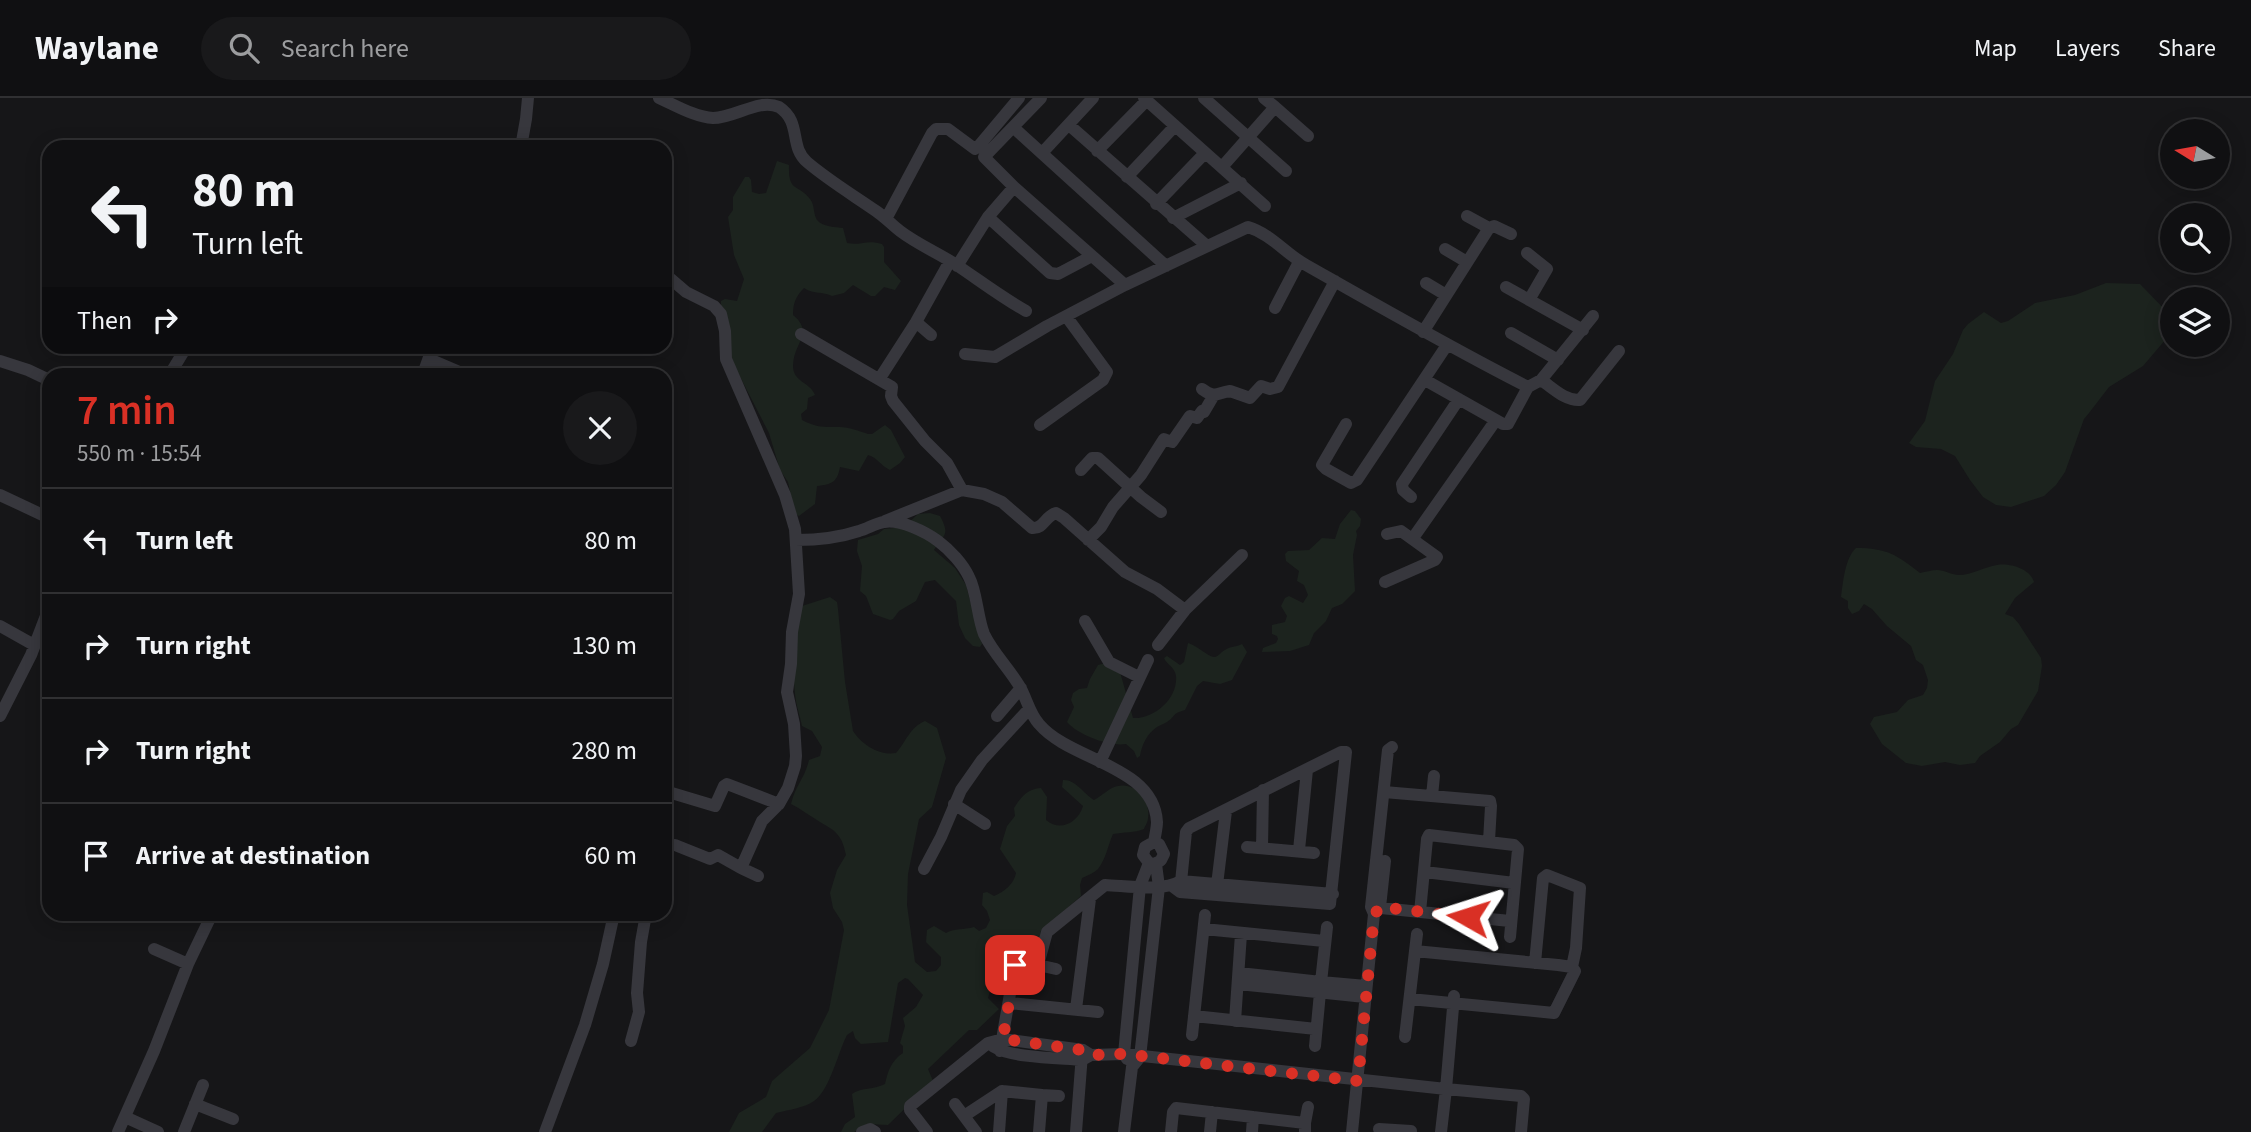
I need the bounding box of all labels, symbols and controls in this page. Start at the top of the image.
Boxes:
search box [201,17,691,80]
text: Waylane [35,25,159,72]
icon: search [225,29,263,67]
text: Search here [281,30,409,67]
text: Map [1974,31,2017,66]
text: Layers [2055,31,2120,66]
text: Share [2158,31,2216,66]
north arrow [2160,119,2230,189]
map controls [2160,119,2230,357]
text: 80 m [192,156,296,226]
icon: left [77,168,168,259]
button: search [2160,203,2230,273]
text: Turn left [192,221,303,267]
button: layers [2160,287,2230,357]
icon: right [146,301,184,339]
text: Then [77,302,132,339]
text: 7 min [77,381,177,441]
button: close [563,391,637,465]
text: 550 m · 15:54 [77,437,201,470]
icon: left [77,522,115,560]
text: Turn left [136,522,233,559]
text: 80 m [584,522,637,559]
icon: right [77,627,115,665]
text: Turn right [136,627,251,664]
text: 130 m [571,627,637,664]
icon: right [77,732,115,770]
text: Turn right [136,732,251,769]
text: 280 m [571,732,637,769]
icon: arrive [77,837,115,875]
text: Arrive at destination [136,837,370,874]
text: 60 m [584,837,637,874]
position arrow [1431,880,1505,954]
pin [985,935,1045,995]
icon: arrive [996,946,1034,984]

